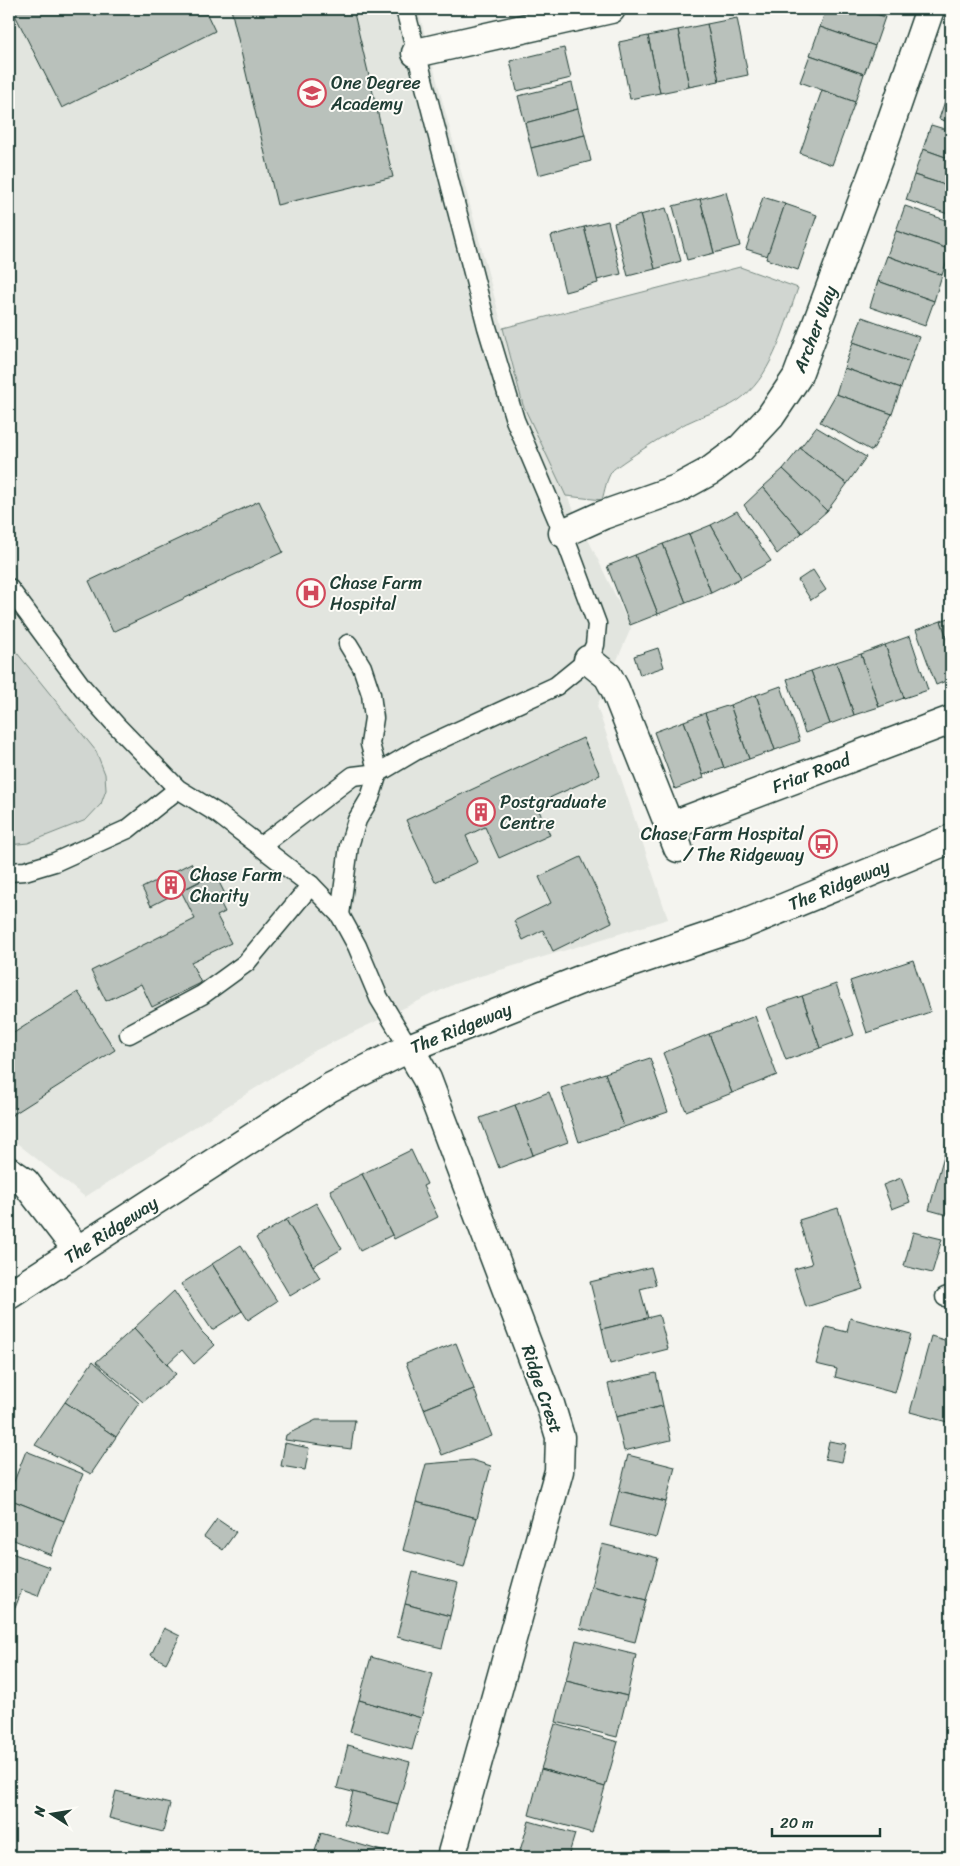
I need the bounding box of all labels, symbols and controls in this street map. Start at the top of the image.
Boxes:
place label: One Degree Academy [330,67,421,120]
school or university icon: One Degree Academy [297,78,327,108]
street label: Archer Way [783,280,847,378]
place label: Chase Farm Hospital [330,567,422,620]
hospital icon: Chase Farm Hospital [296,578,326,608]
street label: Friar Road [767,743,856,803]
place label: Postgraduate Centre [500,786,606,839]
building icon: Postgraduate Centre [466,797,496,827]
place label: Chase Farm Hospital / The Ridgeway [641,818,805,871]
bus stop icon: Chase Farm Hospital / The Ridgeway [808,829,838,859]
street label: The Ridgeway [783,850,895,920]
place label: Chase Farm Charity [190,859,282,912]
building icon: Chase Farm Charity [156,870,186,900]
street label: The Ridgeway [405,993,517,1063]
street label: The Ridgeway [57,1187,165,1273]
street label: Ridge Crest [512,1340,572,1438]
north arrow [28,1788,78,1838]
text: N [26,1804,53,1820]
scale bar [772,1806,880,1838]
text: 20 m [780,1810,814,1836]

